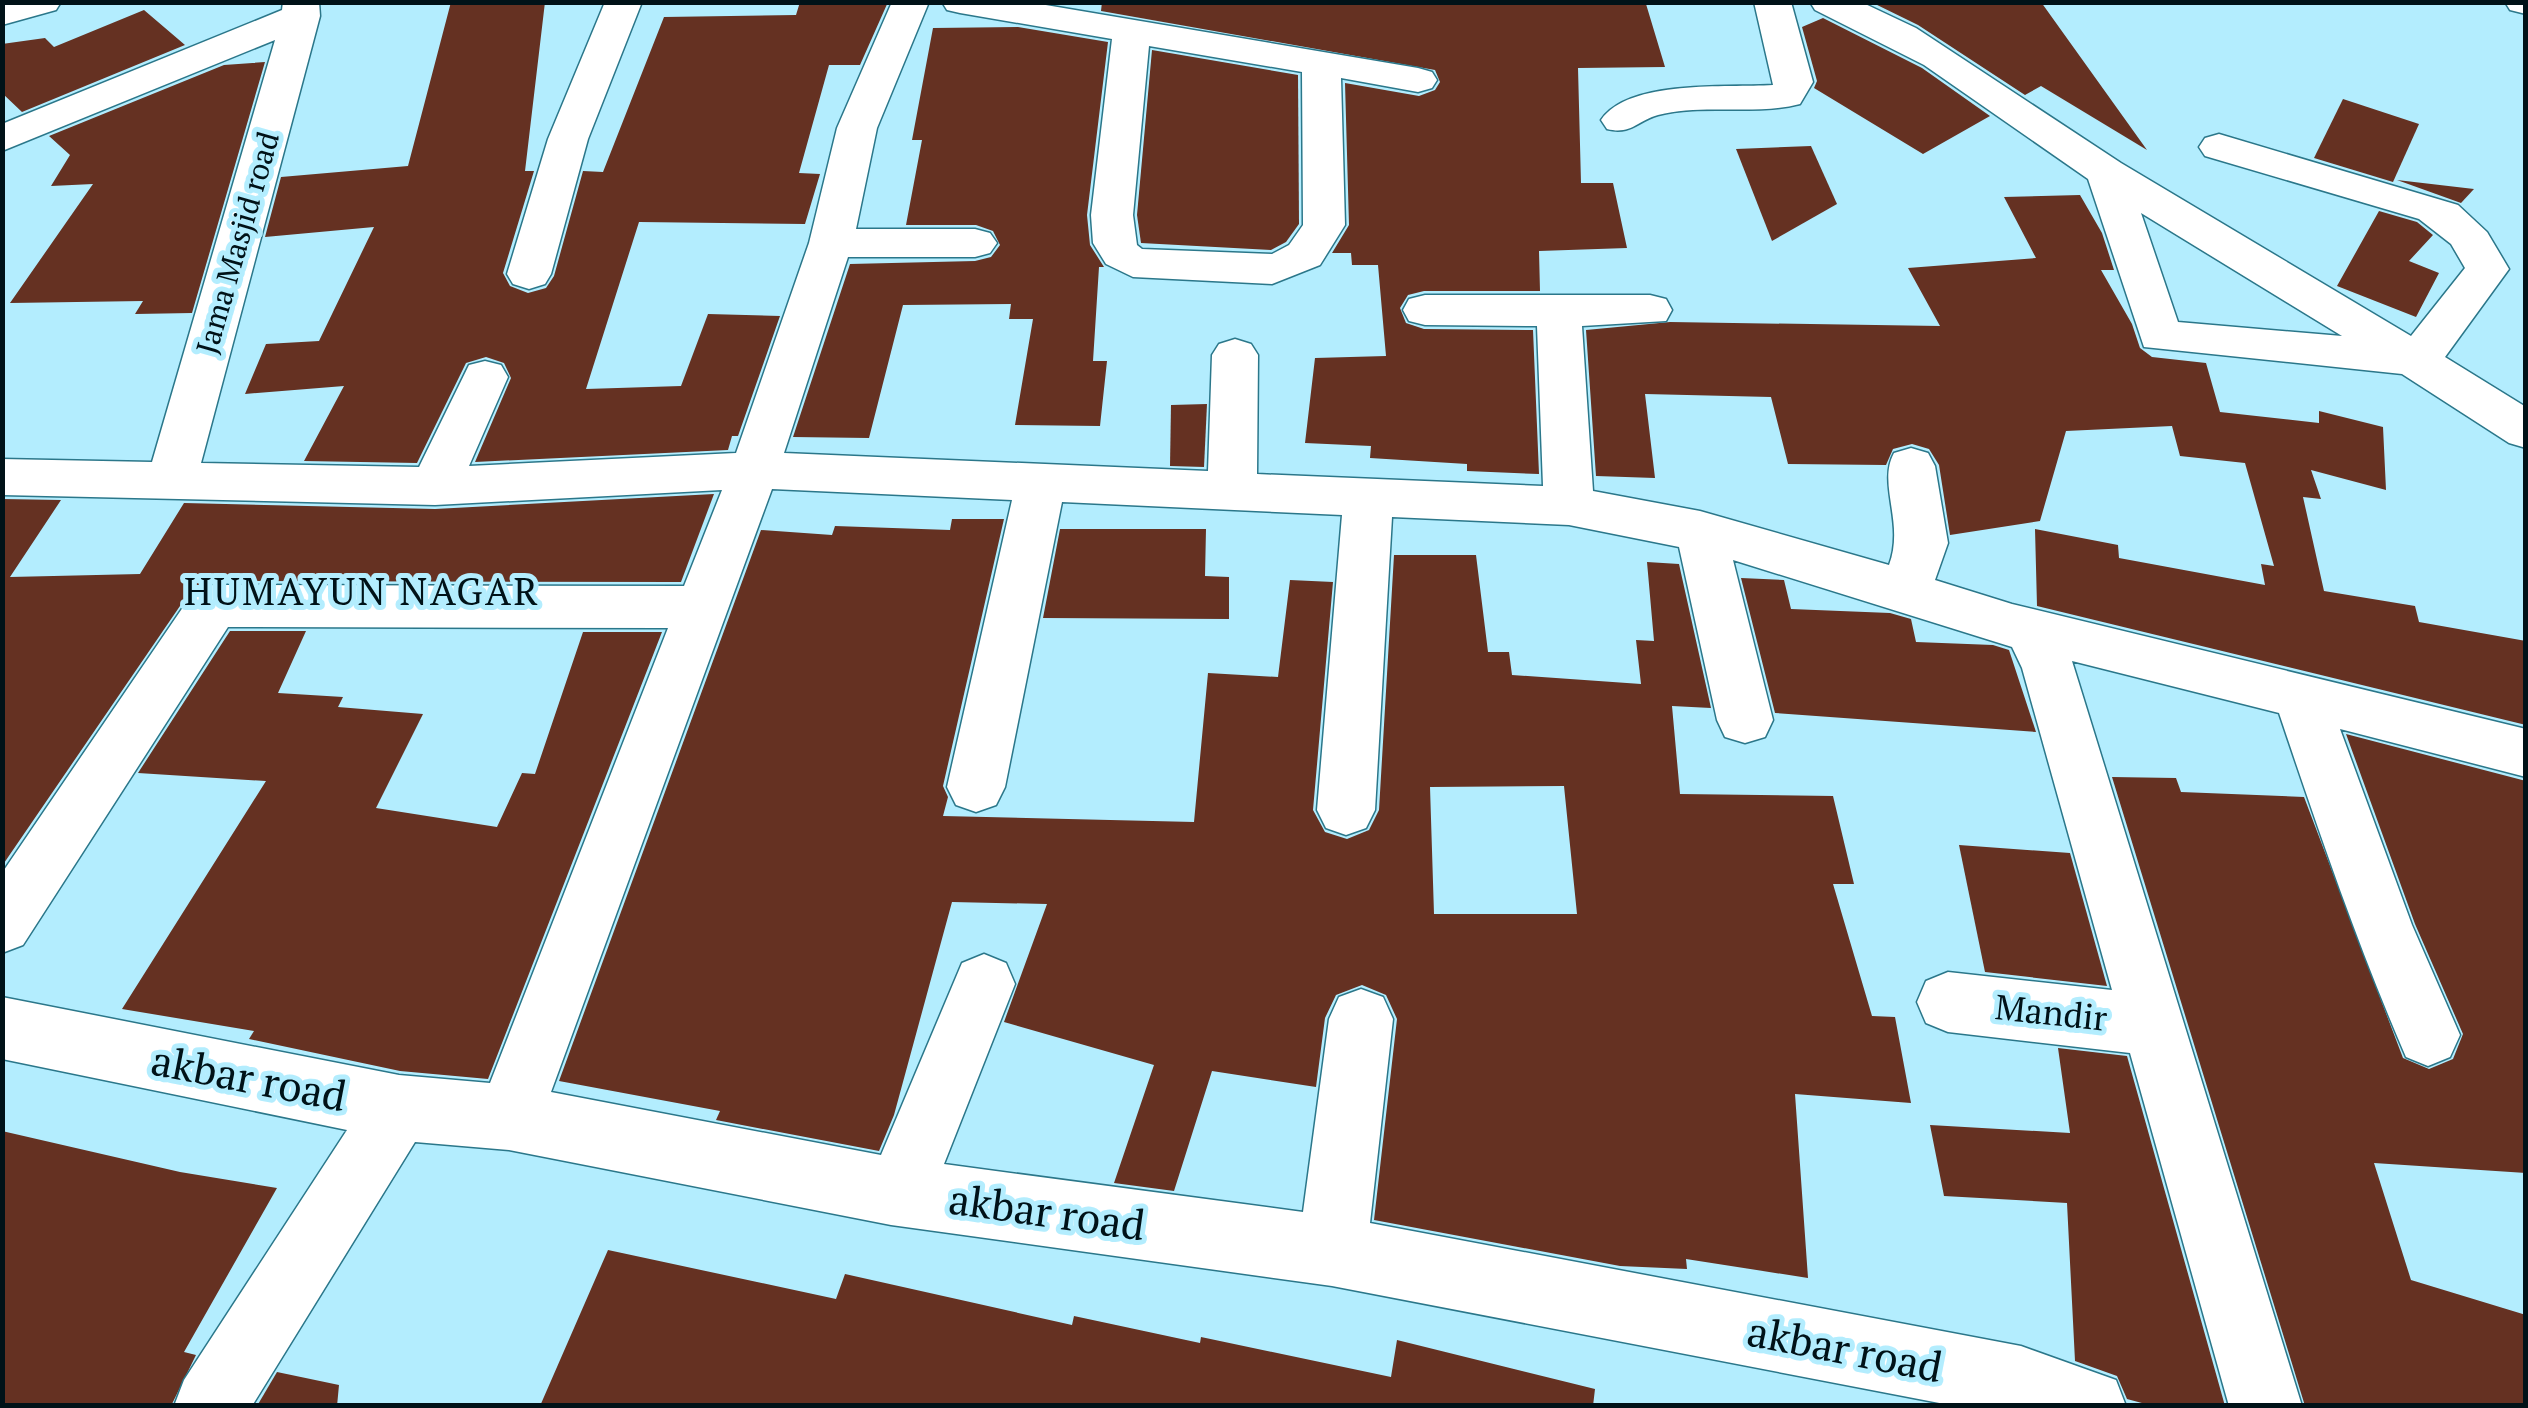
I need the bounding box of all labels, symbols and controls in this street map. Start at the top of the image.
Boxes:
street label: Jama Masjid road [186,127,288,358]
district label: HUMAYUN NAGAR [184,566,540,616]
street label: Mandir [1993,983,2110,1041]
street label: akbar road [147,1031,351,1123]
street label: akbar road [946,1170,1149,1252]
street label: akbar road [1743,1302,1947,1394]

